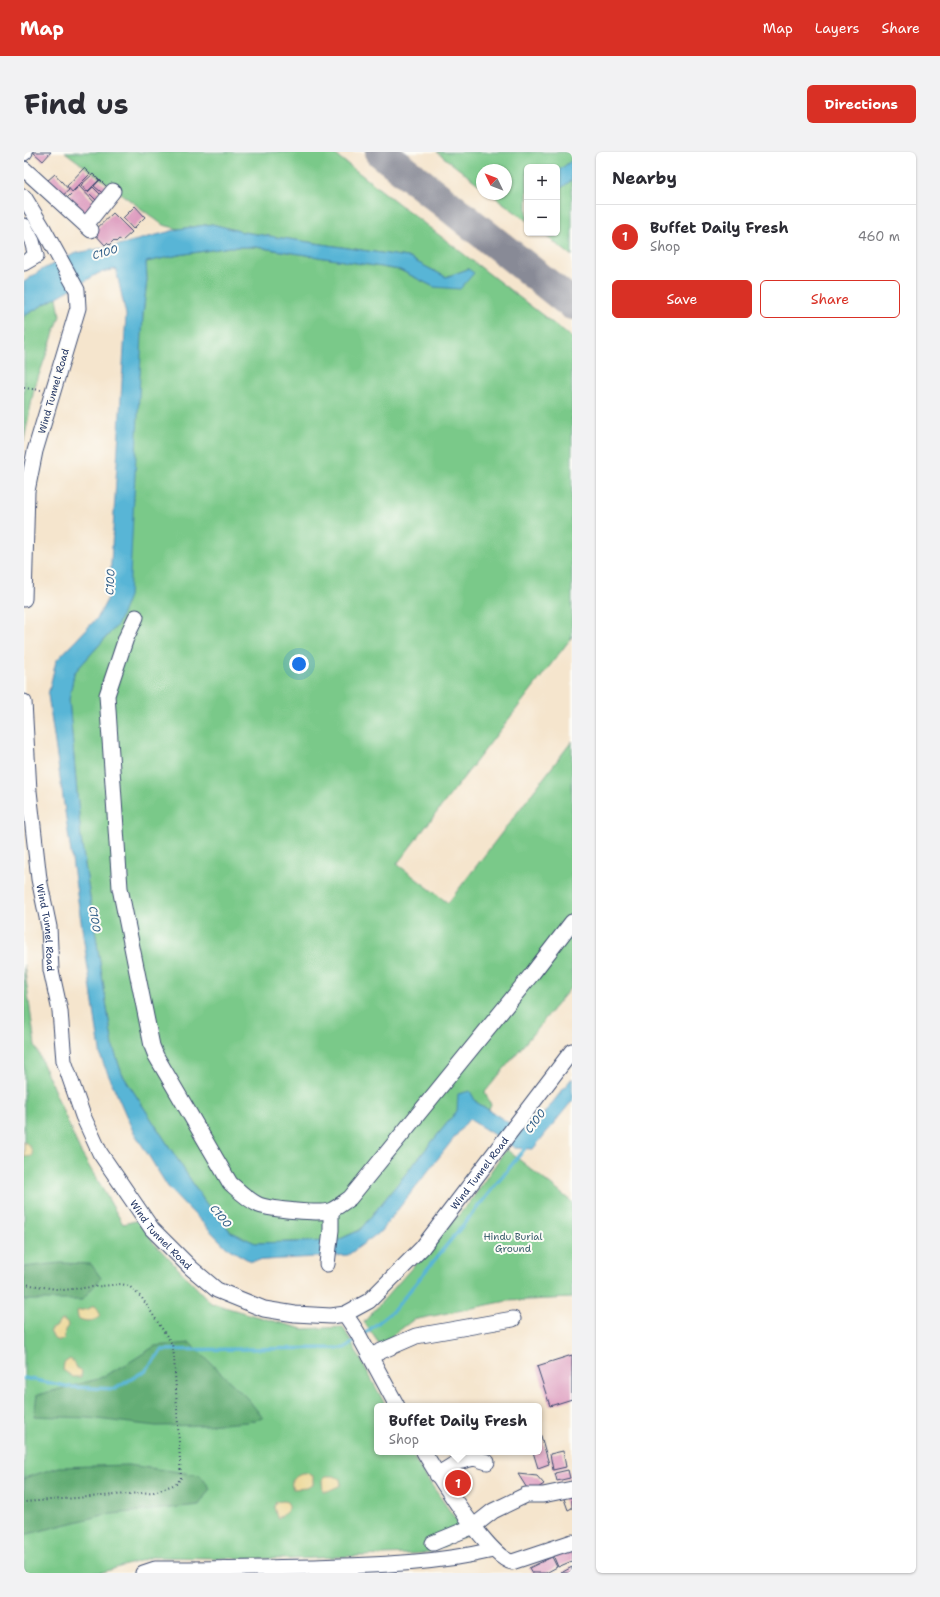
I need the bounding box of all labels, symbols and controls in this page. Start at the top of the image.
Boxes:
text: Map [20,16,64,41]
text: Map [763,19,793,37]
text: Layers [815,19,859,37]
text: Share [881,19,920,37]
text: Find us [24,85,129,123]
button: Directions [807,85,916,123]
north arrow [476,164,512,200]
map controls [524,164,560,236]
button: + [524,164,560,200]
text: Nearby [612,167,677,189]
button: − [524,200,560,236]
text: Buffet Daily Fresh [650,218,788,238]
text: 1 [622,228,628,245]
text: 460 m [858,228,900,245]
text: Shop [650,238,680,255]
water label: C100 [90,242,120,263]
button: Save [612,280,752,318]
button: Share [760,280,900,318]
street label: Wind Tunnel Road [35,346,72,435]
water label: C100 [102,568,119,596]
your location [289,654,309,674]
street label: Wind Tunnel Road [33,883,57,972]
water label: C100 [85,905,104,934]
water label: C100 [522,1106,549,1136]
street label: Wind Tunnel Road [448,1134,512,1212]
street label: Wind Tunnel Road [127,1197,195,1273]
water label: C100 [206,1201,235,1231]
park label: Hindu Burial Ground [483,1230,543,1255]
popup [374,1403,542,1455]
text: Buffet Daily Fresh [389,1411,527,1431]
text: Shop [389,1431,419,1448]
pin: 1 [445,1468,471,1498]

